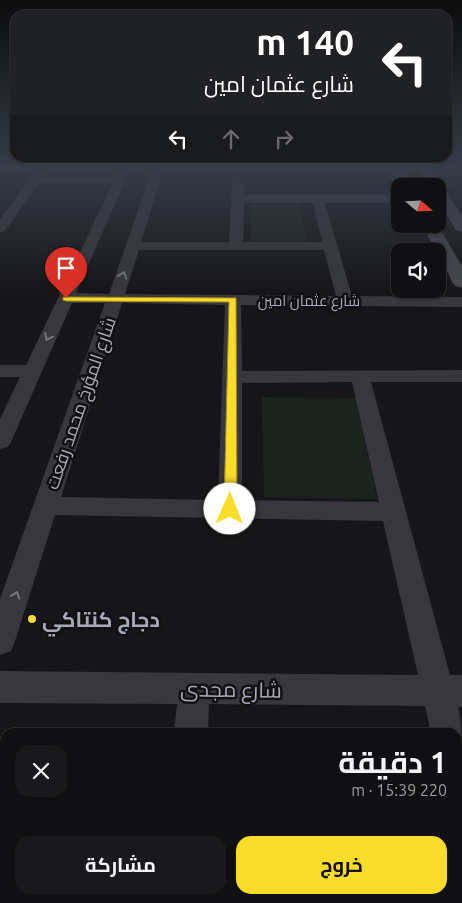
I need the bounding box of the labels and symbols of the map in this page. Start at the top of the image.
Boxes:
north arrow [391,178,446,232]
pin [45,247,87,298]
one-way arrow [118,271,128,280]
street label: شارع عثمان امين [258,292,360,312]
street label: شارع المؤرخ محمد رفعت [41,314,122,493]
one-way arrow [44,332,54,341]
position arrow [203,482,255,534]
one-way arrow [10,591,20,600]
place label: دجاج كنتاكي [42,607,160,637]
marker: دجاج كنتاكي [26,613,38,625]
street label: شارع مجدى [180,676,282,705]

